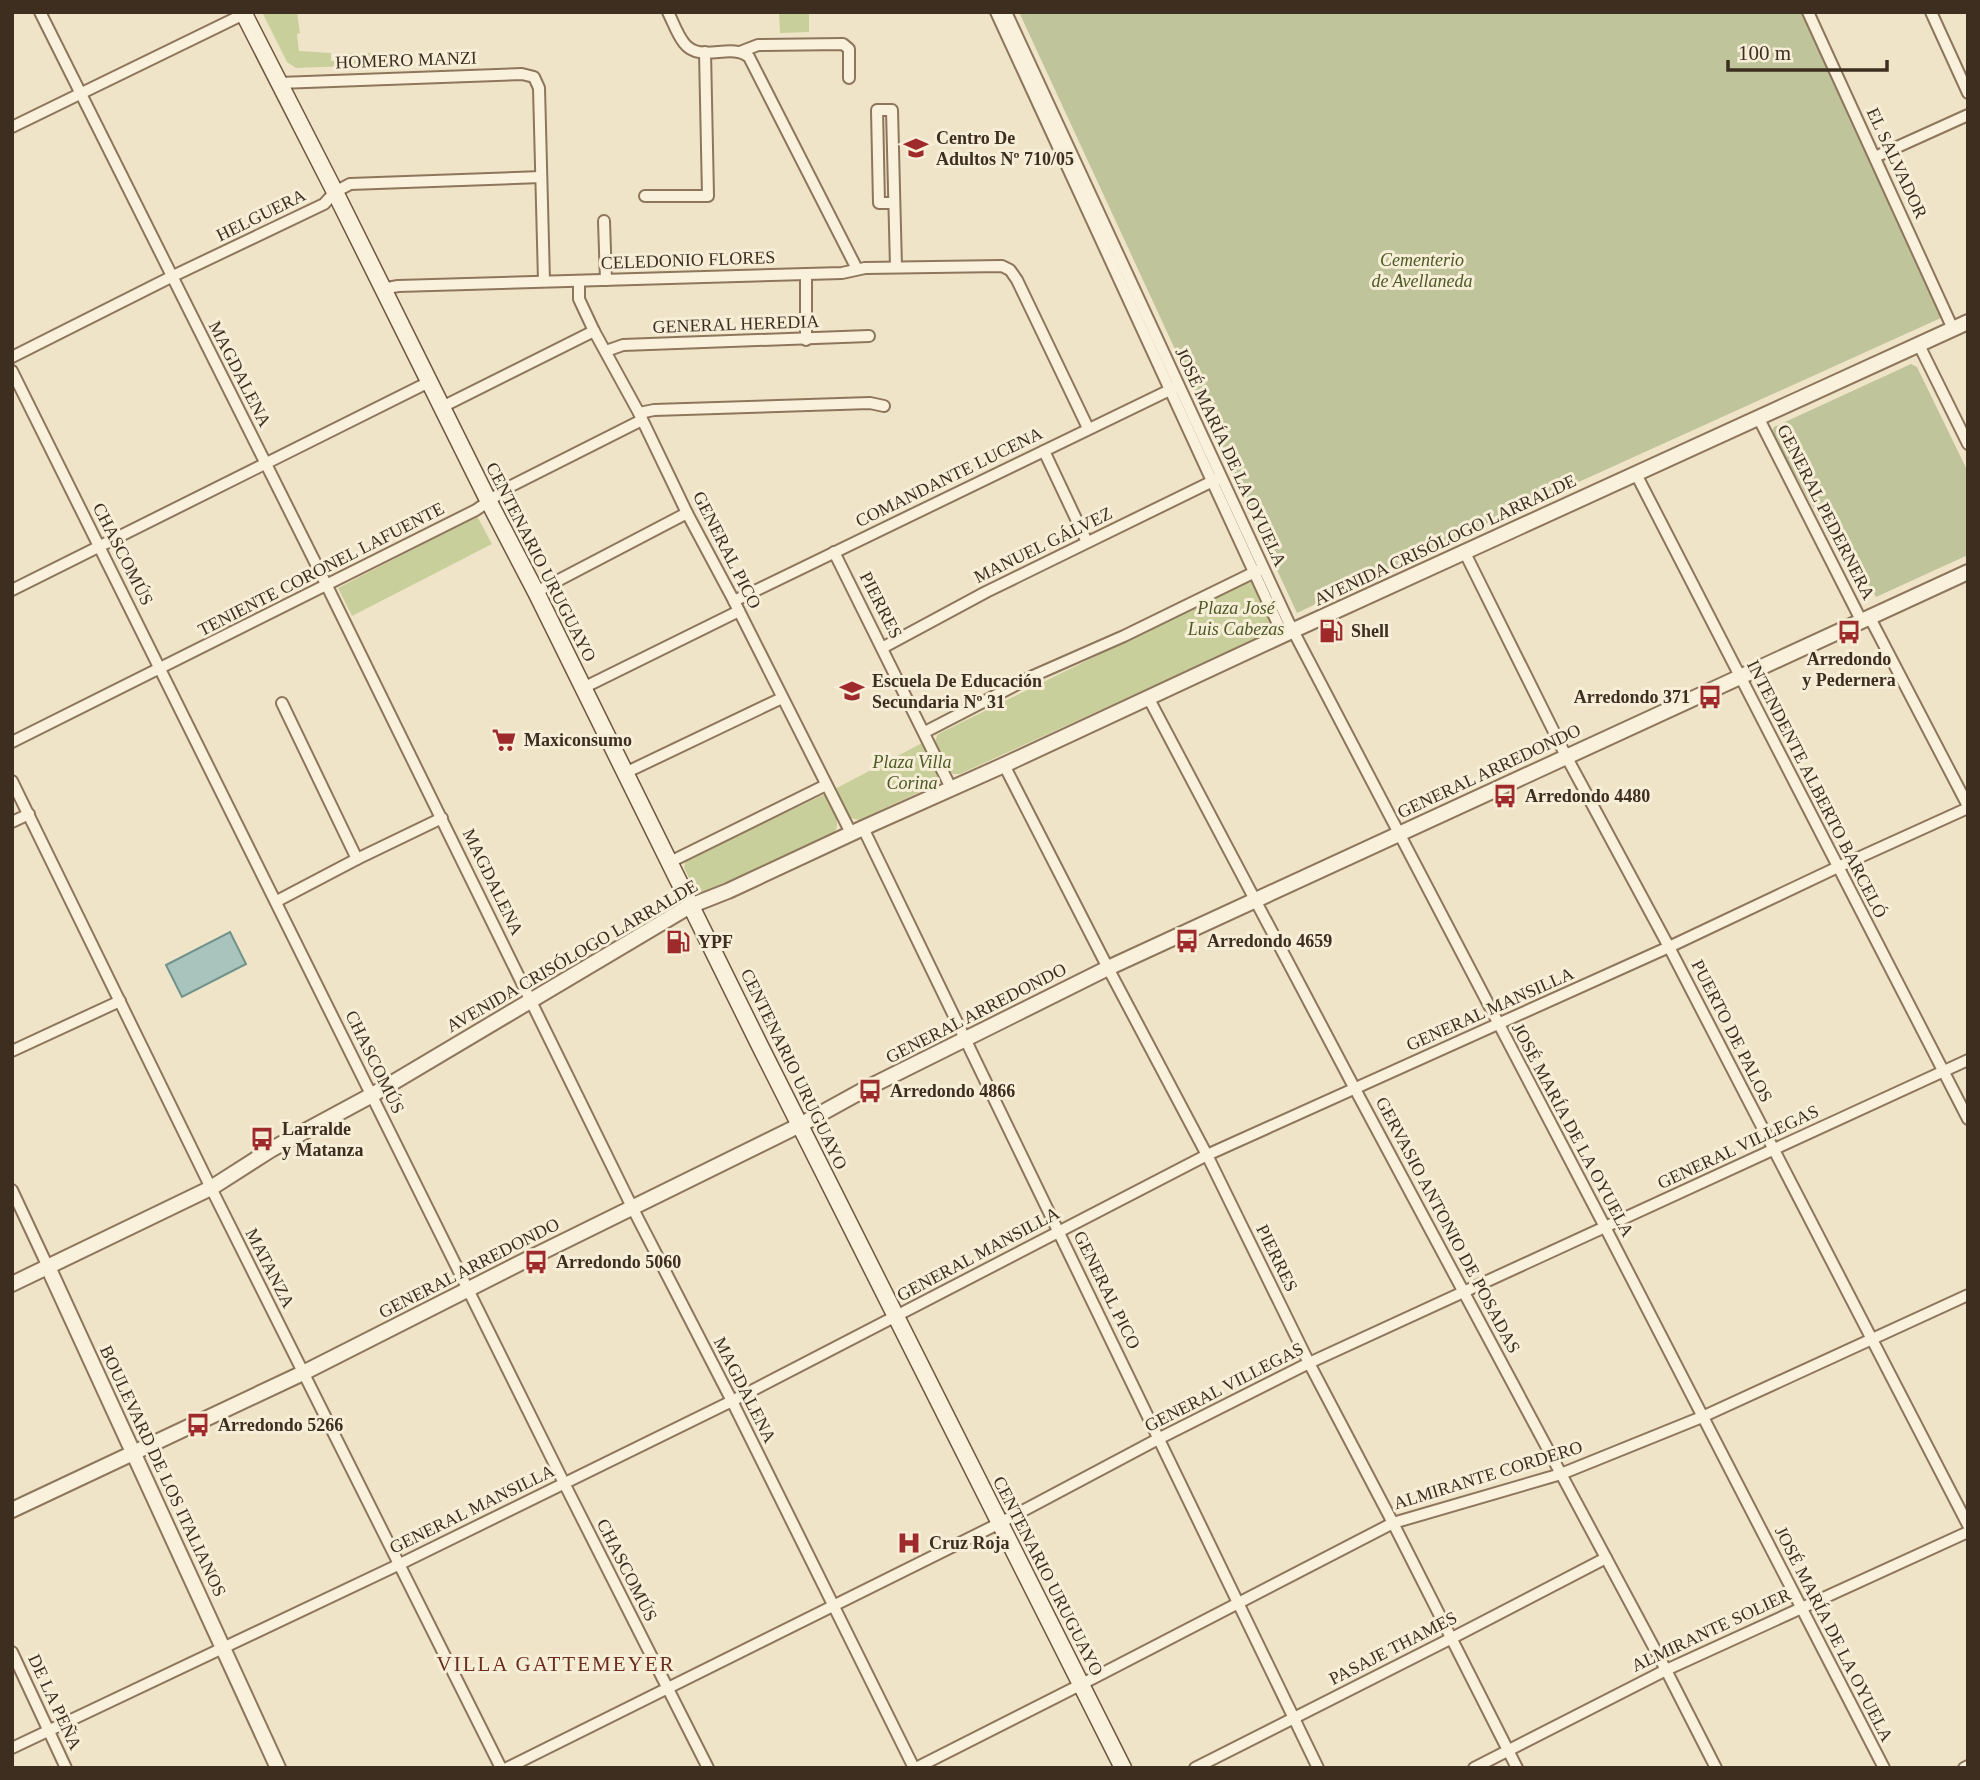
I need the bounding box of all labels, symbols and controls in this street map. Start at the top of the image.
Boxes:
scale bar [1728,28,1887,72]
text: 100 m [1738,41,1791,65]
street label: HOMERO MANZI [335,48,477,72]
street label: EL SALVADOR [1863,104,1931,222]
place label: Centro De Adultos Nº 710/05 [936,128,1074,169]
school or university icon: Centro De Adultos Nº 710/05 [902,134,930,162]
street label: HELGUERA [213,185,309,245]
street label: CELEDONIO FLORES [600,247,776,273]
park label: Cementerio de Avellaneda [1371,250,1473,291]
street label: GENERAL HEREDIA [652,311,820,337]
street label: MAGDALENA [205,318,275,430]
street label: JOSÉ MARÍA DE LA OYUELA [1171,344,1291,570]
street label: GENERAL PEDERNERA [1773,421,1879,603]
street label: COMANDANTE LUCENA [852,423,1046,531]
street label: CENTENARIO URUGUAYO [482,459,600,665]
street label: AVENIDA CRISÓLOGO LARRALDE [1310,469,1579,610]
street label: GENERAL PICO [689,488,765,612]
street label: TENIENTE CORONEL LAFUENTE [195,498,447,640]
street label: CHASCOMÚS [89,499,158,608]
street label: MANUEL GÁLVEZ [970,502,1115,587]
street label: PIERRES [856,568,906,642]
park label: Plaza José Luis Cabezas [1187,598,1284,639]
fuel station icon: Shell [1317,617,1345,645]
bus stop icon: Arredondo y Pedernera [1835,618,1863,646]
place label: Shell [1351,621,1389,641]
place label: Arredondo y Pedernera [1802,649,1896,690]
street label: INTENDENTE ALBERTO BARCELÓ [1743,656,1892,921]
place label: Escuela De Educación Secundaria Nº 31 [872,671,1042,712]
school or university icon: Escuela De Educación Secundaria Nº 31 [838,677,866,705]
bus stop icon: Arredondo 371 [1696,683,1724,711]
place label: Arredondo 371 [1574,687,1690,707]
street label: GENERAL ARREDONDO [1394,720,1584,822]
supermarket icon: Maxiconsumo [490,726,518,754]
place label: Maxiconsumo [524,730,632,750]
park label: Plaza Villa Corina [871,752,952,793]
bus stop icon: Arredondo 4480 [1491,782,1519,810]
place label: Arredondo 4480 [1525,786,1650,806]
street label: MAGDALENA [459,825,527,939]
street label: AVENIDA CRISÓLOGO LARRALDE [442,875,701,1036]
bus stop icon: Arredondo 4659 [1173,927,1201,955]
fuel station icon: YPF [664,928,692,956]
place label: Arredondo 4659 [1207,931,1332,951]
place label: YPF [698,932,733,952]
street label: PUERTO DE PALOS [1687,957,1777,1105]
street label: GENERAL ARREDONDO [882,959,1070,1067]
street label: GENERAL MANSILLA [1403,963,1577,1055]
street label: CENTENARIO URUGUAYO [737,965,851,1173]
street label: CHASCOMÚS [341,1007,409,1117]
street label: JOSÉ MARÍA DE LA OYUELA [1508,1019,1639,1240]
bus stop icon: Arredondo 4866 [856,1077,884,1105]
place label: Arredondo 4866 [890,1081,1015,1101]
street label: GERVASIO ANTONIO DE POSADAS [1372,1093,1524,1357]
street label: GENERAL VILLEGAS [1654,1101,1822,1193]
place label: Larralde y Matanza [282,1119,363,1160]
bus stop icon: Larralde y Matanza [248,1125,276,1153]
street label: GENERAL MANSILLA [893,1203,1063,1305]
street label: GENERAL ARREDONDO [375,1214,563,1322]
street label: PIERRES [1252,1221,1302,1295]
street label: MATANZA [241,1225,299,1311]
street label: GENERAL PICO [1070,1228,1144,1352]
bus stop icon: Arredondo 5060 [522,1248,550,1276]
place label: Arredondo 5060 [556,1252,681,1272]
street label: MAGDALENA [710,1334,780,1446]
street label: GENERAL VILLEGAS [1141,1338,1307,1436]
street label: BOULEVARD DE LOS ITALIANOS [96,1342,230,1600]
bus stop icon: Arredondo 5266 [184,1411,212,1439]
place label: Arredondo 5266 [218,1415,343,1435]
street label: ALMIRANTE CORDERO [1391,1437,1585,1513]
street label: GENERAL MANSILLA [386,1460,558,1558]
street label: CENTENARIO URUGUAYO [989,1473,1107,1679]
street label: CHASCOMÚS [593,1515,662,1624]
street label: JOSÉ MARÍA DE LA OYUELA [1771,1523,1898,1745]
hospital icon: Cruz Roja [895,1529,923,1557]
place label: Cruz Roja [929,1533,1009,1553]
street label: ALMIRANTE SOLIER [1628,1584,1794,1676]
street label: PASAJE THAMES [1326,1607,1460,1689]
street label: DE LA PEÑA [24,1651,87,1753]
district label: VILLA GATTEMEYER [436,1652,676,1676]

